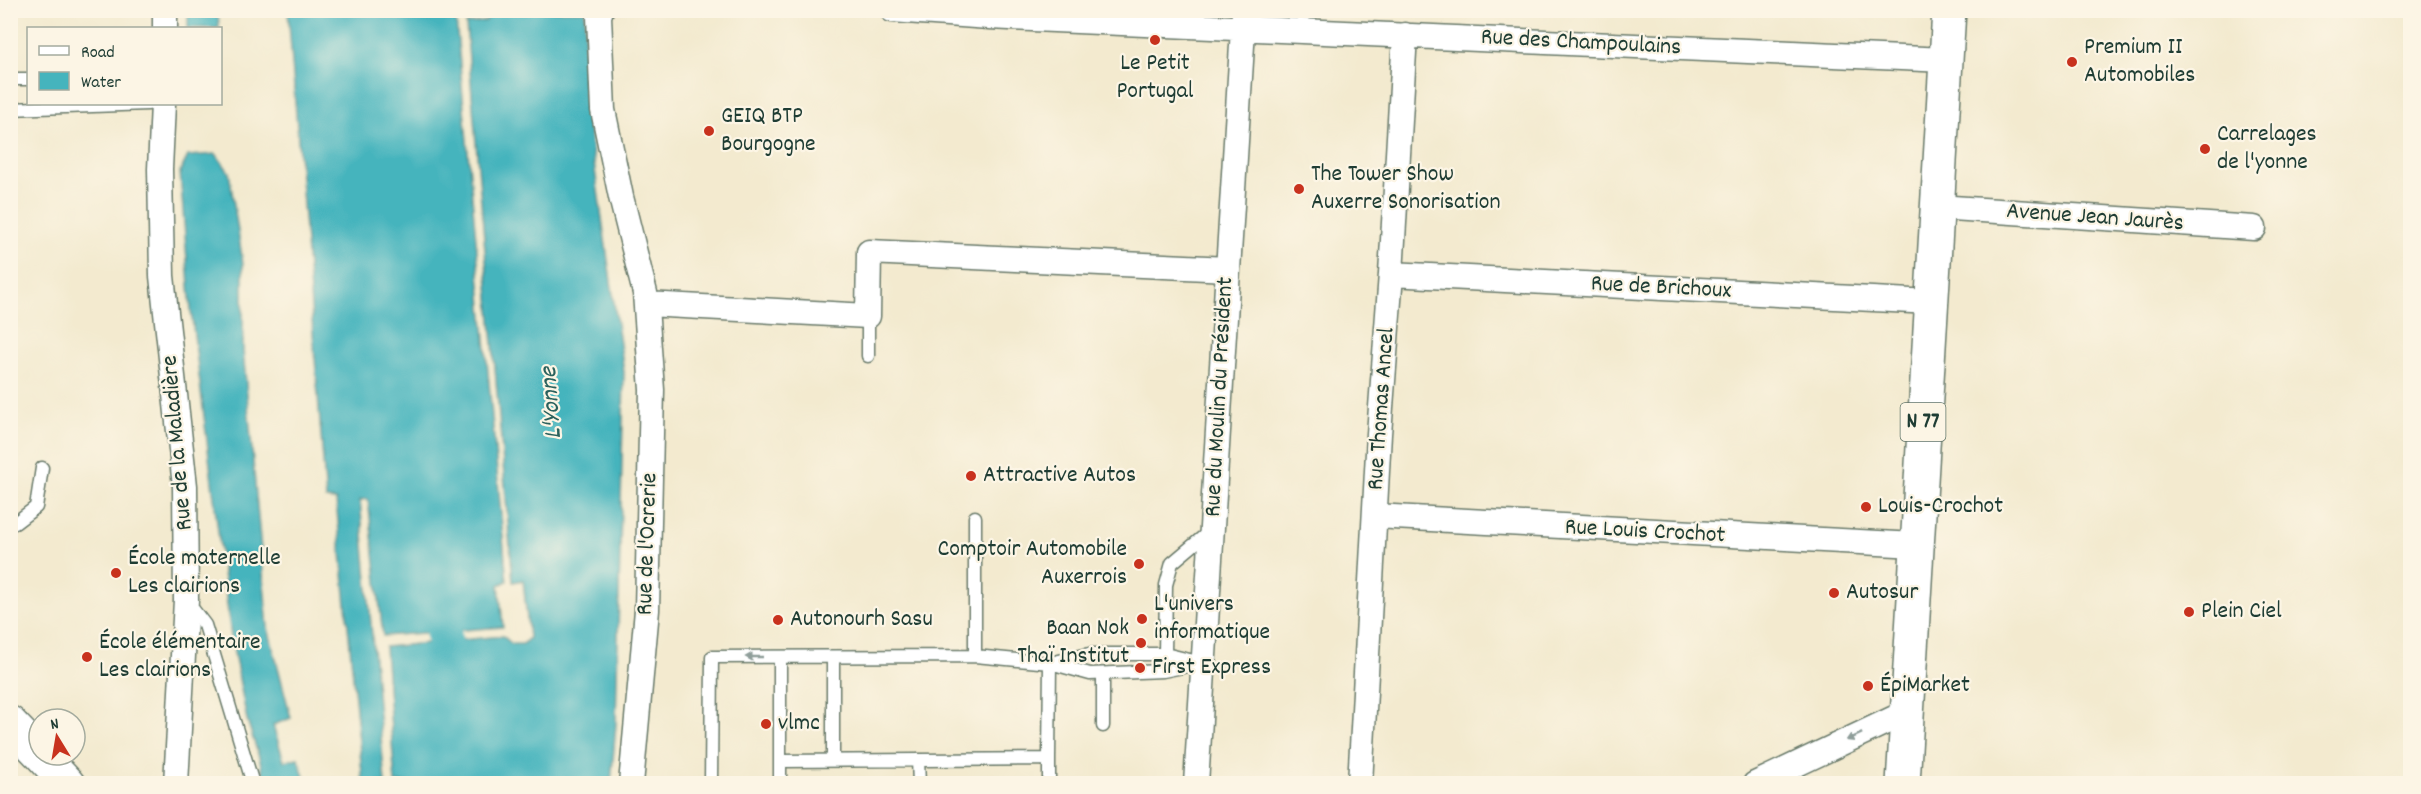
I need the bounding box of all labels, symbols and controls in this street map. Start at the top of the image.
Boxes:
street label: Rue des Champoulains [1480,21,1682,65]
legend [27,27,222,105]
place label: Premium II Automobiles [2084,31,2195,93]
marker: Le Petit Portugal [1148,33,1162,47]
text: Road [81,41,115,66]
place label: Le Petit Portugal [1116,47,1194,109]
marker: Premium II Automobiles [2065,55,2079,69]
text: Water [81,71,121,96]
place label: GEIQ BTP Bourgogne [721,100,816,162]
place label: Carrelages de l'yonne [2217,118,2317,180]
marker: GEIQ BTP Bourgogne [702,124,716,138]
marker: Carrelages de l'yonne [2198,142,2212,156]
place label: The Tower Show Auxerre Sonorisation [1311,158,1500,220]
marker: The Tower Show Auxerre Sonorisation [1292,182,1306,196]
street label: Avenue Jean Jaurès [2005,195,2185,241]
street label: Rue de Brichoux [1590,267,1732,309]
street label: Rue du Moulin du Président [1197,276,1243,518]
street label: Rue Thomas Ancel [1359,326,1405,491]
street label: Rue de la Maladière [153,354,203,532]
water label: L'Yonne [531,364,573,440]
road number: N 77 [1900,403,1946,441]
place label: Attractive Autos [983,459,1136,493]
marker: Attractive Autos [964,469,978,483]
street label: Rue de l'Ocrerie [629,472,667,616]
place label: Louis-Crochot [1878,490,2003,524]
marker: Louis-Crochot [1859,500,1873,514]
street label: Rue Louis Crochot [1564,511,1726,553]
place label: Comptoir Automobile Auxerrois [937,533,1127,595]
place label: École maternelle Les clairions [128,542,281,604]
marker: Comptoir Automobile Auxerrois [1132,557,1146,571]
marker: École maternelle Les clairions [109,566,123,580]
place label: Autosur [1846,576,1918,610]
marker: Autosur [1827,586,1841,600]
place label: L'univers informatique [1154,588,1270,650]
place label: Plein Ciel [2201,595,2282,629]
place label: Autonourh Sasu [790,603,933,637]
marker: Plein Ciel [2182,605,2196,619]
place label: Baan Nok Thaï Institut [1017,612,1129,674]
marker: L'univers informatique [1135,612,1149,626]
marker: Autonourh Sasu [771,613,785,627]
place label: École élémentaire Les clairions [99,626,261,688]
marker: Baan Nok Thaï Institut [1134,636,1148,650]
marker: École élémentaire Les clairions [80,650,94,664]
place label: First Express [1152,651,1271,685]
one-way arrow [744,652,763,662]
marker: First Express [1133,661,1147,675]
place label: ÉpiMarket [1880,669,1970,703]
marker: ÉpiMarket [1861,679,1875,693]
north arrow [27,707,87,767]
place label: vlmc [778,707,820,741]
text: N [49,713,61,737]
marker: vlmc [759,717,773,731]
one-way arrow [1846,733,1863,742]

